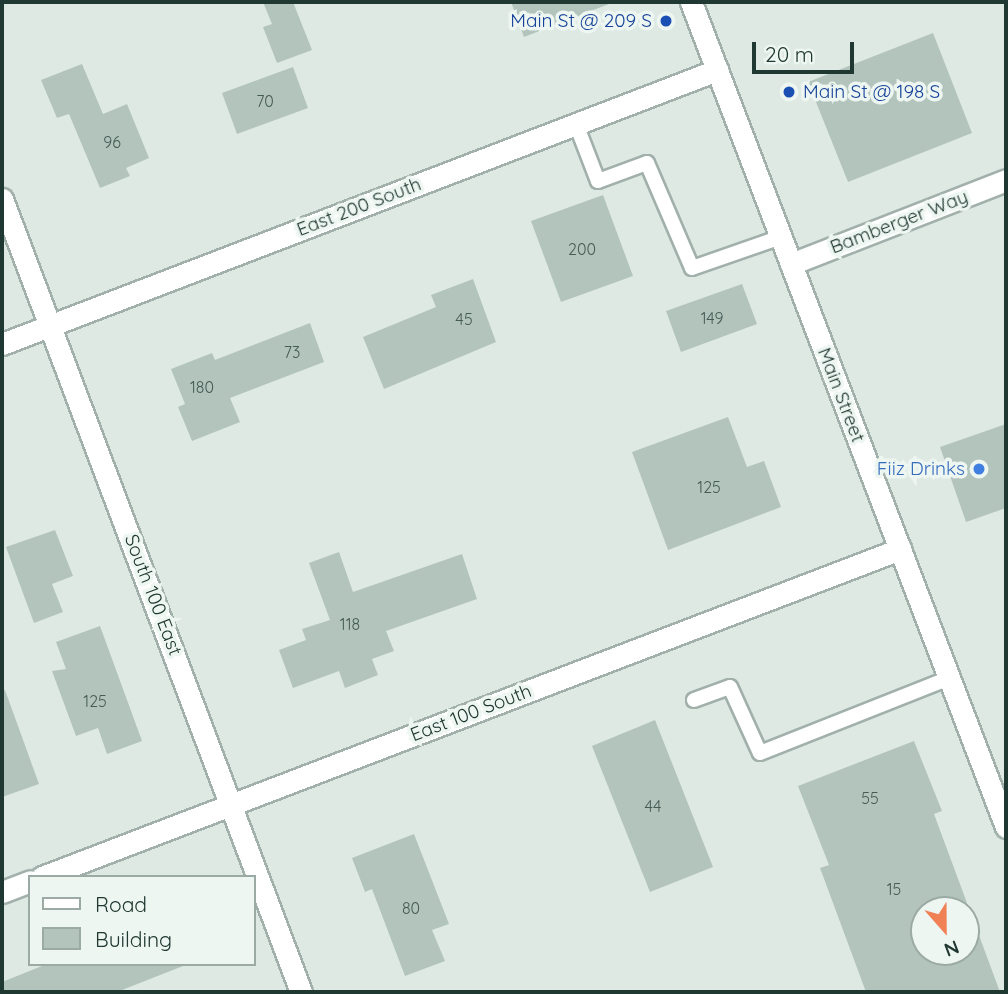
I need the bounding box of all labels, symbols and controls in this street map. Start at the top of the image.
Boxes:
place label: Main St @ 209 S [510,10,652,32]
marker: Main St @ 209 S [658,13,674,29]
scale bar [756,28,858,72]
text: 20 m [765,41,814,67]
place label: Main St @ 198 S [803,81,940,103]
marker: Main St @ 198 S [781,84,797,100]
house number: 70 [256,91,274,111]
house number: 96 [103,132,121,152]
street label: East 200 South [294,173,424,241]
street label: Bamberger Way [827,185,971,259]
house number: 200 [568,239,596,259]
house number: 149 [701,308,723,328]
house number: 45 [455,309,473,329]
house number: 73 [284,342,300,362]
street label: Main Street [813,345,869,445]
house number: 180 [190,377,214,397]
place label: Fiiz Drinks [877,458,965,480]
marker: Fiiz Drinks [971,461,987,477]
house number: 125 [697,477,721,497]
street label: South 100 East [119,531,187,659]
house number: 118 [340,614,360,634]
street label: East 100 South [407,679,535,747]
house number: 125 [83,691,107,711]
house number: 55 [861,788,879,808]
house number: 44 [645,796,661,816]
legend [28,875,256,966]
house number: 15 [887,879,901,899]
text: Road [95,891,147,917]
north arrow [910,896,980,966]
house number: 80 [402,898,420,918]
text: Building [95,926,172,952]
text: N [941,935,963,962]

